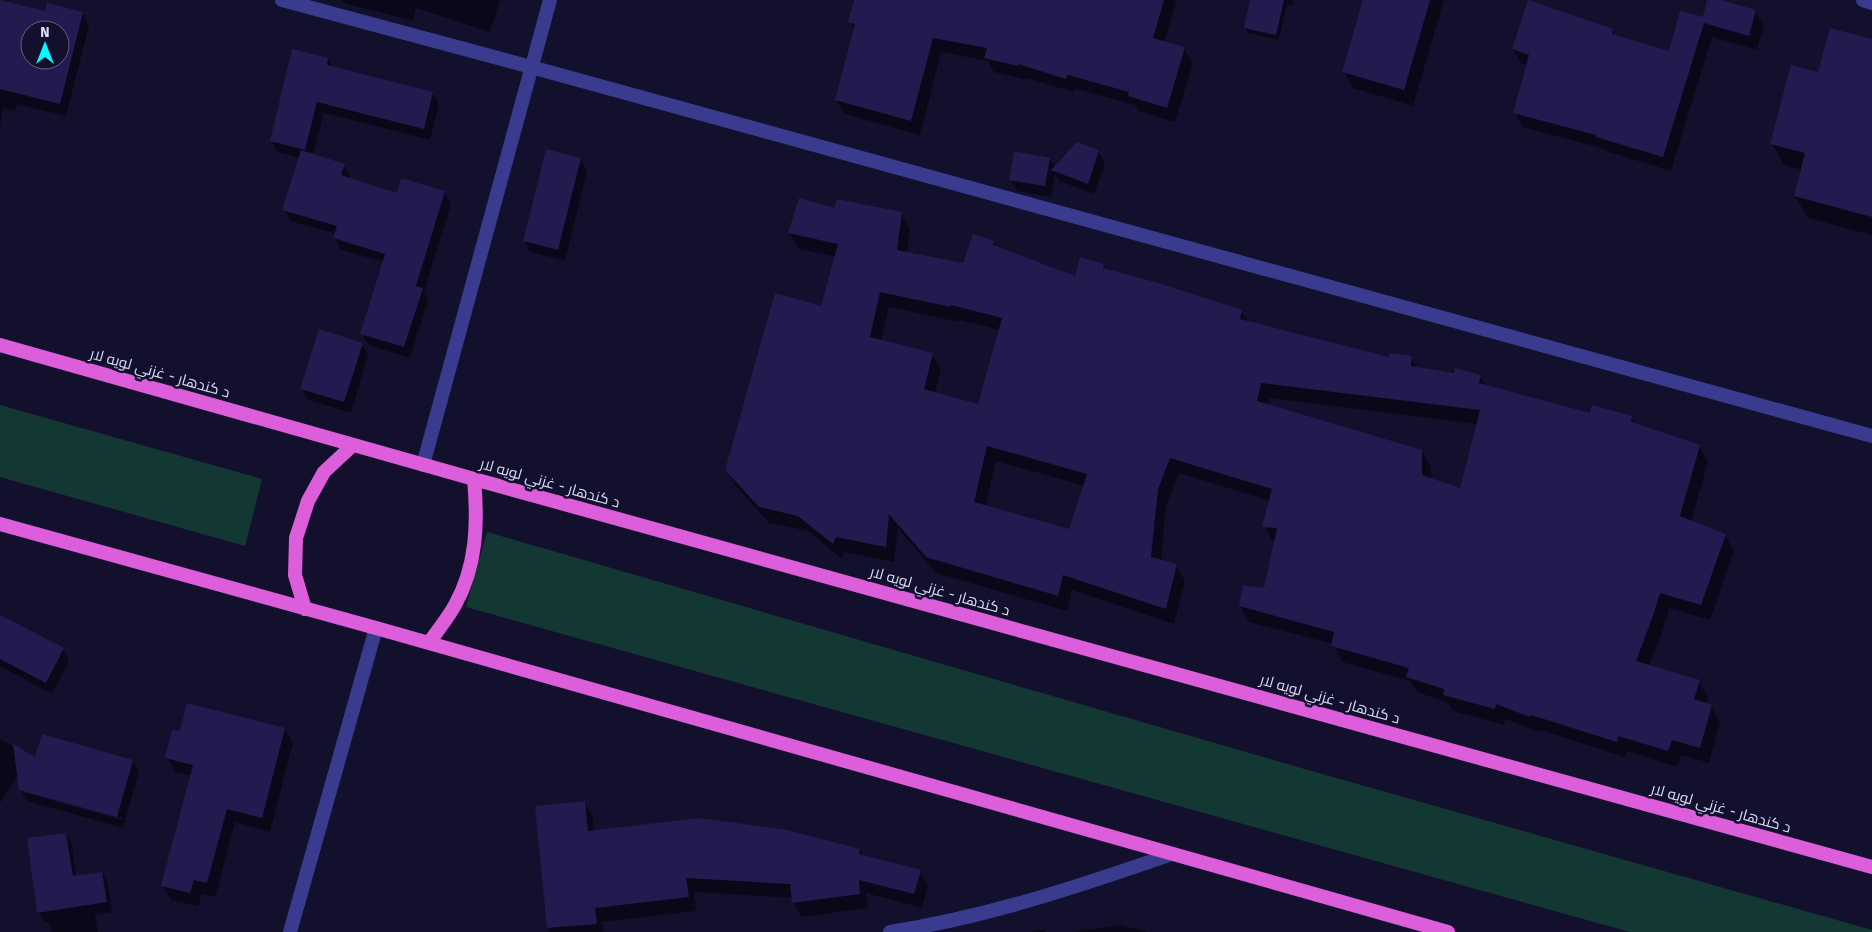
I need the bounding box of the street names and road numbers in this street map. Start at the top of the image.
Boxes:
street label: د کندهار - غزني لويه لار [86,344,232,405]
street label: د کندهار - غزني لويه لار [476,454,622,515]
street label: د کندهار - غزني لويه لار [866,562,1012,623]
street label: د کندهار - غزني لويه لار [1256,670,1402,731]
street label: د کندهار - غزني لويه لار [1647,779,1793,840]

